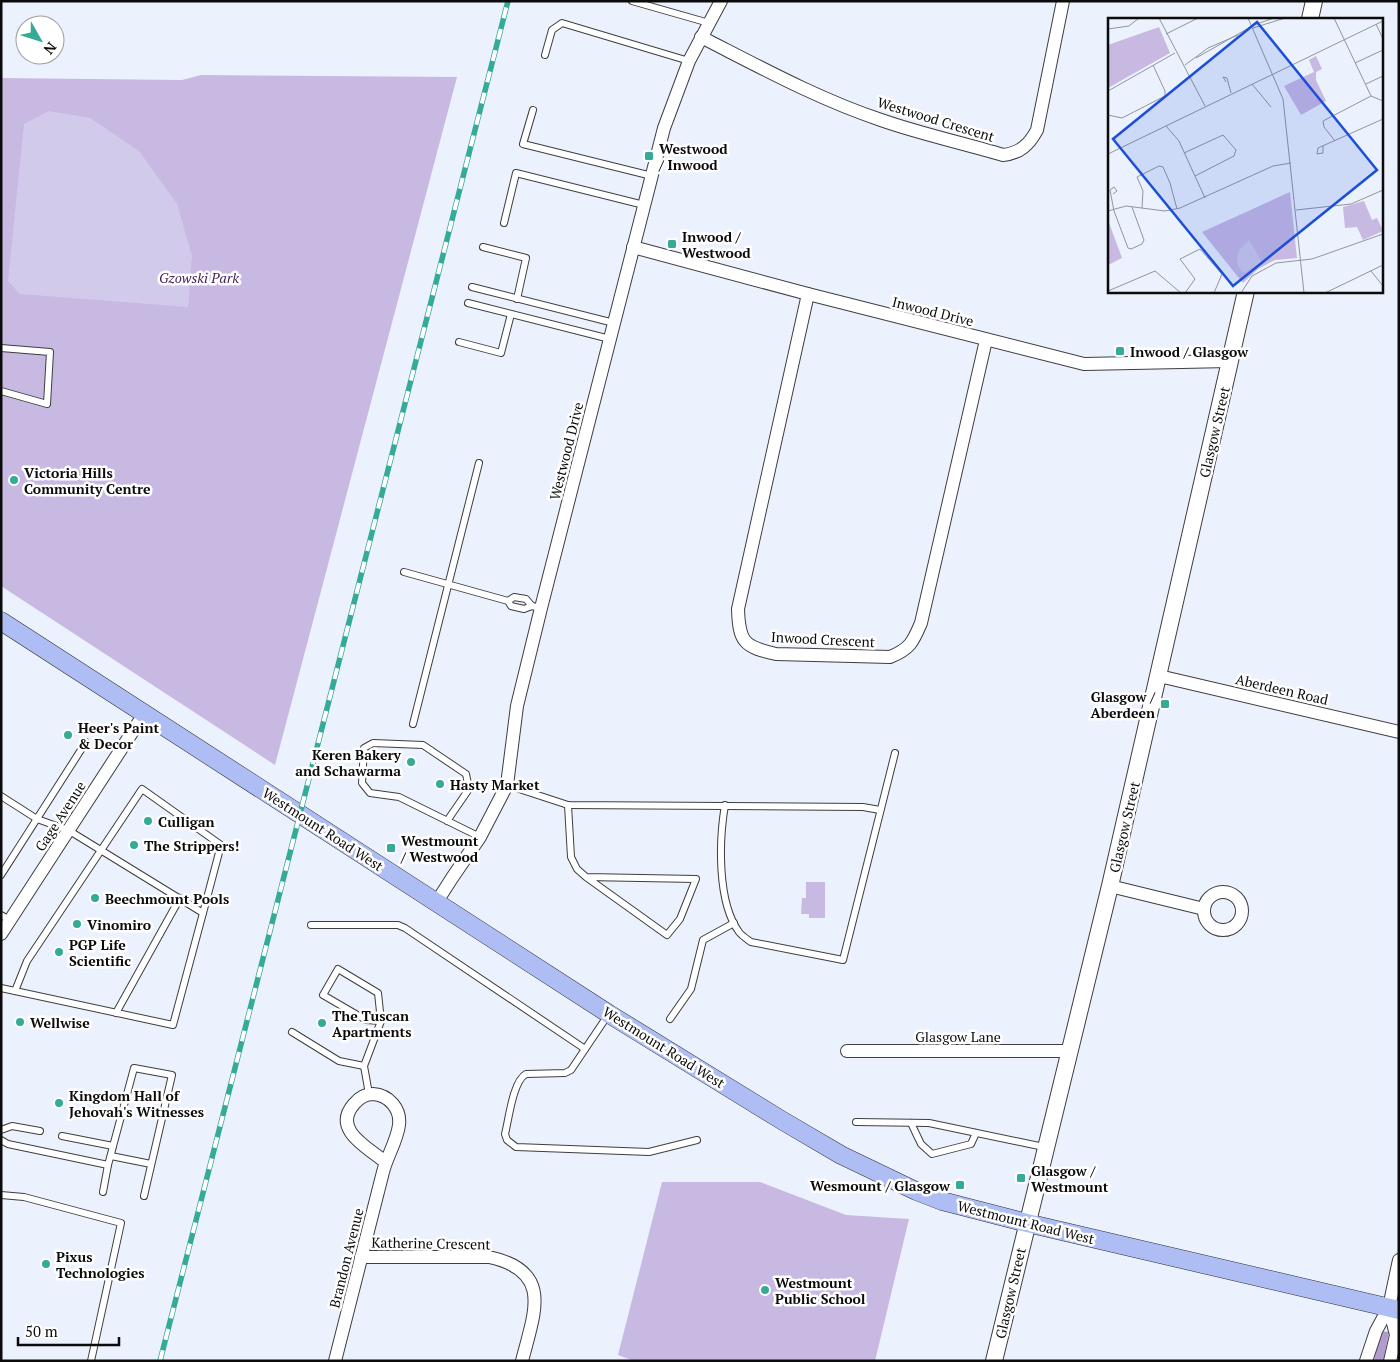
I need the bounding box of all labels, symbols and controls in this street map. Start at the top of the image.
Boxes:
north arrow [15,15,65,65]
inset map [1108,18,1382,292]
text: N [40,38,61,59]
street label: Westwood Crescent [875,92,998,146]
place label: Westwood / Inwood [658,139,728,174]
marker: Westwood / Inwood [643,150,655,162]
place label: Inwood / Westwood [682,227,751,262]
marker: Inwood / Westwood [666,238,678,250]
park label: Gzowski Park [159,268,239,287]
street label: Inwood Drive [890,292,976,330]
place label: Inwood / Glasgow [1130,342,1249,361]
marker: Inwood / Glasgow [1114,345,1126,357]
street label: Glasgow Street [1194,384,1234,479]
street label: Westwood Drive [545,400,587,502]
place label: Victoria Hills Community Centre [24,463,151,498]
marker: Victoria Hills Community Centre [8,474,20,486]
street label: Inwood Crescent [770,627,876,651]
street label: Aberdeen Road [1234,669,1330,709]
place label: Glasgow / Aberdeen [1091,687,1156,722]
marker: Glasgow / Aberdeen [1159,698,1171,710]
place label: Heer's Paint & Decor [78,718,159,753]
marker: Heer's Paint & Decor [62,729,74,741]
place label: Keren Bakery and Schawarma [295,745,402,780]
marker: Keren Bakery and Schawarma [405,756,417,768]
place label: Hasty Market [450,775,540,794]
street label: Gage Avenue [30,777,90,855]
marker: Hasty Market [434,778,446,790]
street label: Glasgow Street [1104,779,1144,874]
street label: Westmount Road West [259,783,388,876]
place label: Culligan [158,812,215,831]
marker: Culligan [142,815,154,827]
place label: Westmount / Westwood [400,831,479,866]
place label: The Strippers! [144,836,239,855]
marker: The Strippers! [128,839,140,851]
marker: Westmount / Westwood [385,842,397,854]
place label: Beechmount Pools [105,889,229,908]
marker: Beechmount Pools [89,892,101,904]
place label: Vinomiro [87,915,151,934]
marker: Vinomiro [71,918,83,930]
place label: PGP Life Scientific [69,935,131,970]
marker: PGP Life Scientific [53,946,65,958]
street label: Westmount Road West [599,1002,729,1093]
place label: The Tuscan Apartments [332,1006,412,1041]
place label: Wellwise [30,1013,90,1032]
marker: Wellwise [14,1016,26,1028]
marker: The Tuscan Apartments [316,1017,328,1029]
street label: Glasgow Lane [915,1027,1001,1046]
place label: Kingdom Hall of Jehovah's Witnesses [69,1086,204,1121]
marker: Kingdom Hall of Jehovah's Witnesses [53,1097,65,1109]
place label: Glasgow / Westmount [1031,1161,1109,1196]
marker: Glasgow / Westmount [1015,1172,1027,1184]
place label: Wesmount / Glasgow [810,1176,951,1195]
marker: Wesmount / Glasgow [954,1179,966,1191]
street label: Westmount Road West [956,1196,1097,1248]
street label: Brandon Avenue [324,1206,368,1310]
street label: Katherine Crescent [371,1232,492,1254]
street label: Glasgow Street [990,1245,1030,1340]
place label: Pixus Technologies [56,1247,145,1282]
marker: Pixus Technologies [40,1258,52,1270]
place label: Westmount Public School [775,1273,866,1308]
marker: Westmount Public School [759,1284,771,1296]
scale bar [18,1314,119,1346]
text: 50 m [25,1321,58,1341]

